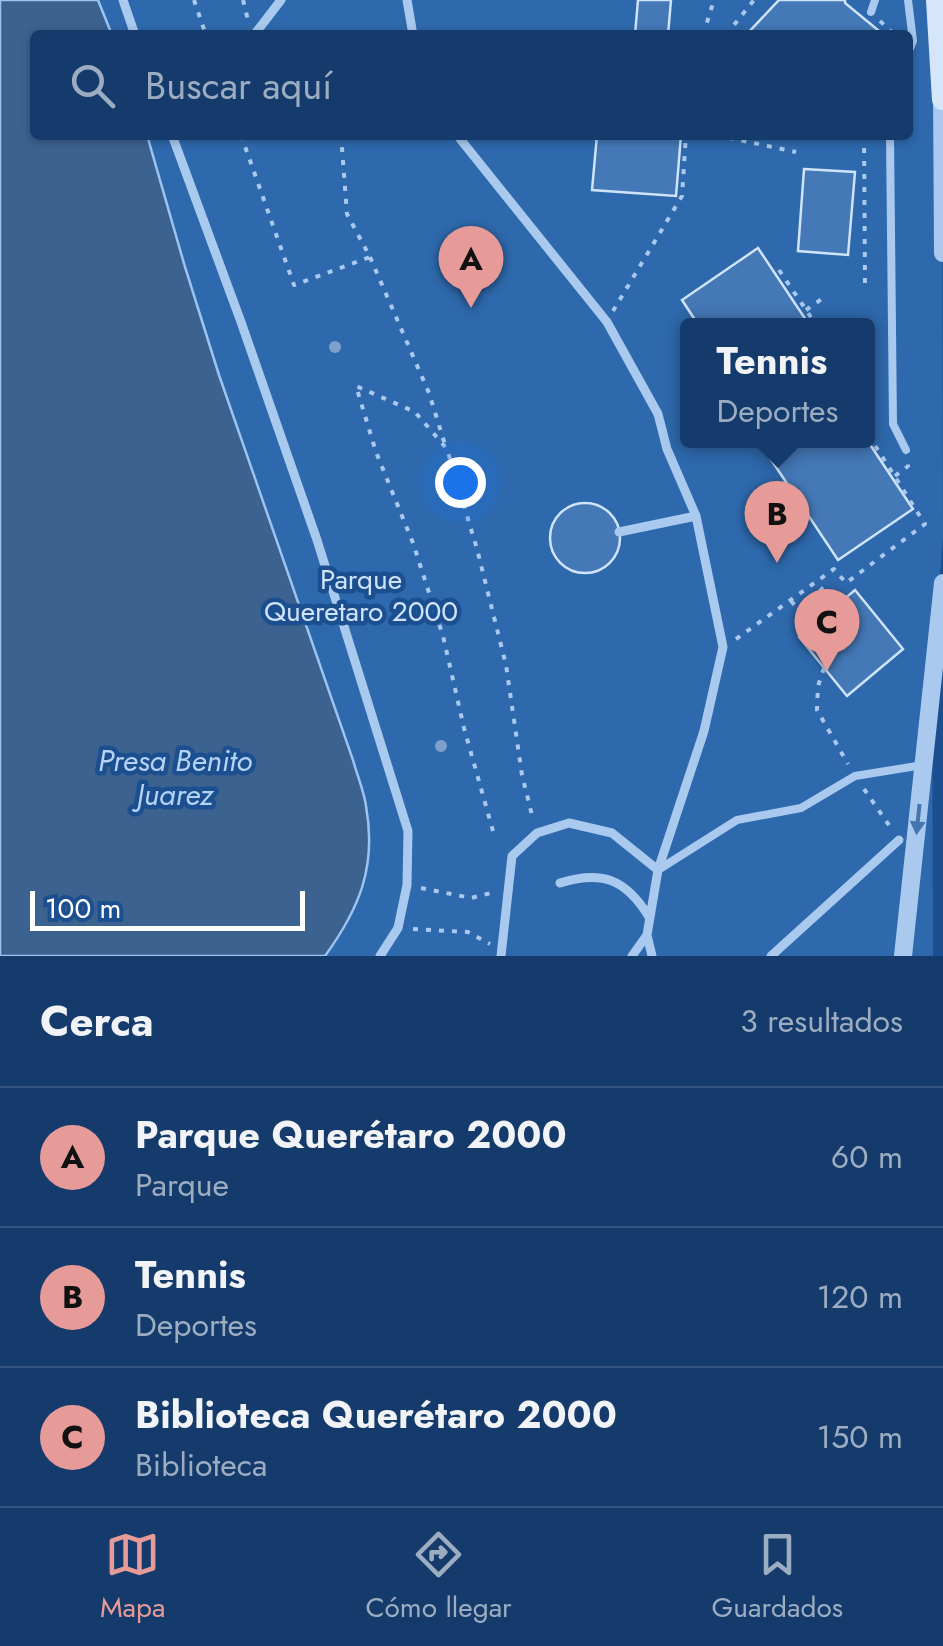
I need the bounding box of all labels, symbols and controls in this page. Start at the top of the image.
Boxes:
search box [30,30,913,140]
icon: search [65,58,120,113]
text: Buscar aquí [145,58,332,113]
pin: A [438,226,504,308]
popup [680,318,875,448]
text: Tennis [717,333,827,388]
text: Deportes [717,388,838,434]
your location [435,457,486,508]
pin: B [744,480,810,563]
park label: Parque Queretaro 2000 [264,559,458,632]
pin: C [794,588,860,671]
water label: Presa Benito Juarez [98,739,252,816]
one-way arrow [910,804,926,836]
scale bar [30,886,305,930]
text: 100 m [45,888,121,929]
text: Cerca [40,991,154,1052]
text: 3 resultados [740,998,903,1044]
text: Parque Querétaro 2000 [135,1107,567,1162]
text: A [61,1134,84,1180]
text: 60 m [831,1134,903,1180]
text: Parque [135,1162,229,1208]
text: Tennis [135,1247,246,1302]
text: B [62,1274,83,1320]
text: 120 m [817,1274,903,1320]
text: Deportes [135,1302,257,1348]
text: Biblioteca Querétaro 2000 [135,1387,617,1442]
text: C [61,1414,84,1460]
text: 150 m [817,1414,903,1460]
text: Biblioteca [135,1442,267,1488]
tab: Mapa [100,1527,166,1628]
tab: Cómo llegar [365,1527,512,1628]
tab: Guardados [712,1527,843,1628]

